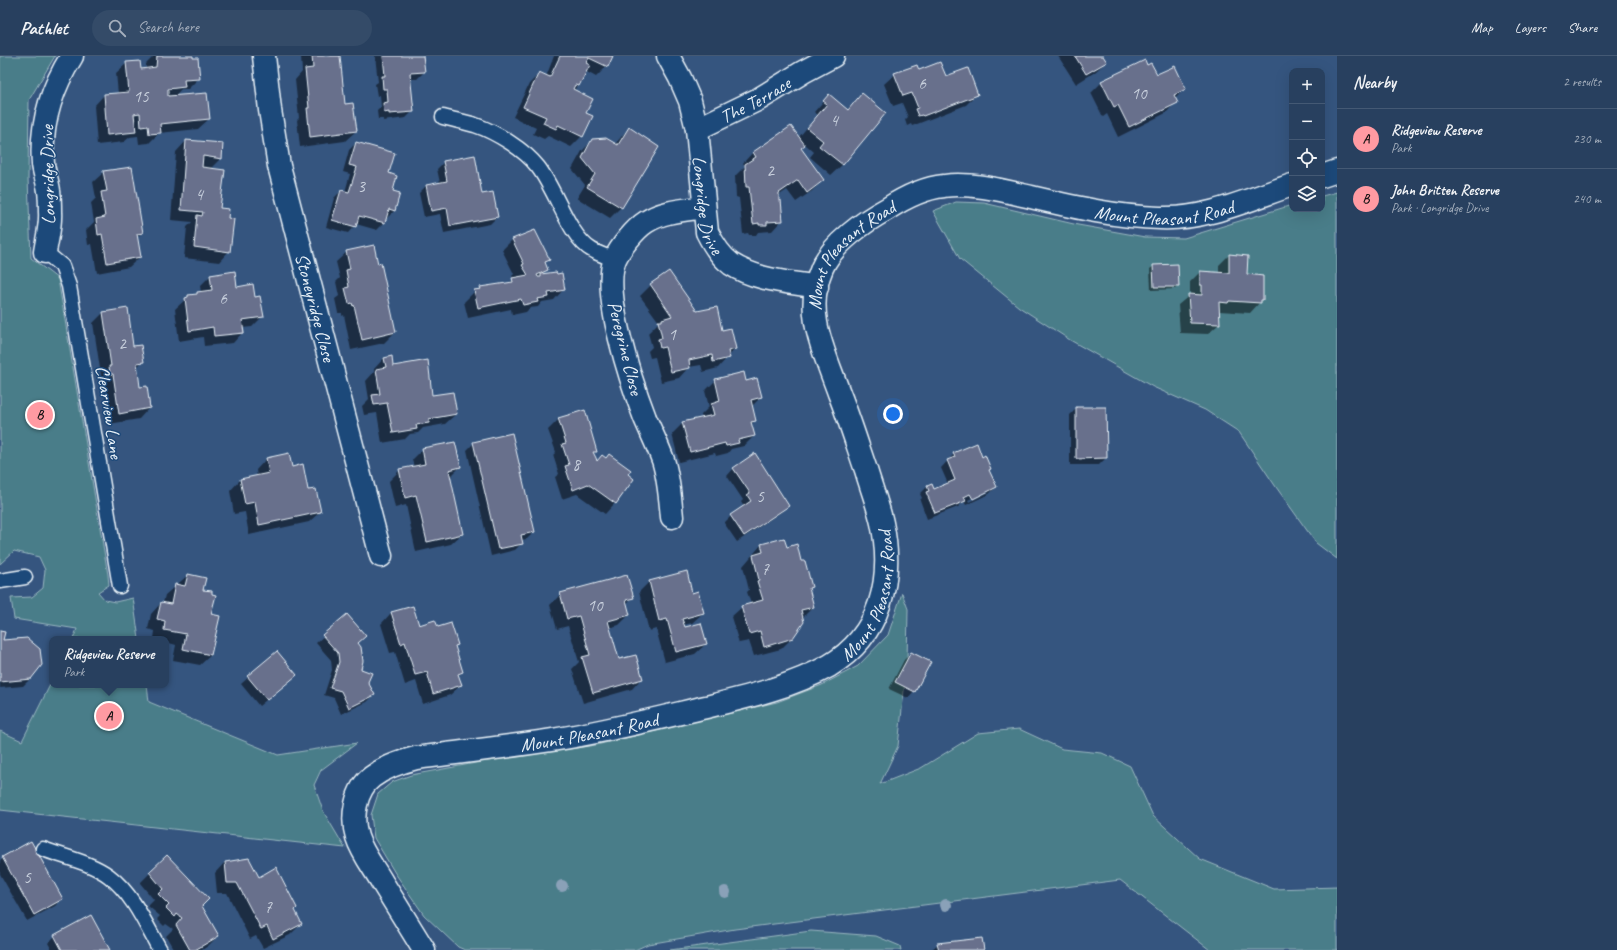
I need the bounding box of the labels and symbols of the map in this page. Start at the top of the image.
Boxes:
street label: The Terrace [716,71,797,129]
house number: 6 [918,73,927,94]
house number: 10 [1131,83,1148,104]
house number: 15 [133,86,150,107]
house number: 4 [830,110,840,131]
street label: Longridge Drive [35,123,61,225]
street label: Longridge Drive [687,155,729,261]
house number: 2 [766,160,775,181]
house number: 3 [357,176,366,197]
house number: 4 [195,184,205,205]
street label: Mount Pleasant Road [803,194,903,310]
street label: Mount Pleasant Road [1093,194,1240,231]
street label: Stoneyridge Close [289,251,341,366]
house number: 6 [219,288,228,309]
street label: Peregrine Close [602,299,649,399]
house number: 1 [668,324,677,345]
house number: 2 [118,333,127,354]
street label: Clearview Lane [90,364,128,462]
pin: B [27,400,53,430]
your location [883,404,903,424]
house number: 8 [572,454,582,475]
house number: 5 [756,486,765,507]
street label: Mount Pleasant Road [835,525,899,667]
house number: 7 [761,559,770,580]
house number: 10 [587,595,604,616]
pin: A [96,701,122,731]
street label: Mount Pleasant Road [519,707,664,758]
house number: 5 [23,867,32,888]
house number: 7 [264,897,273,918]

